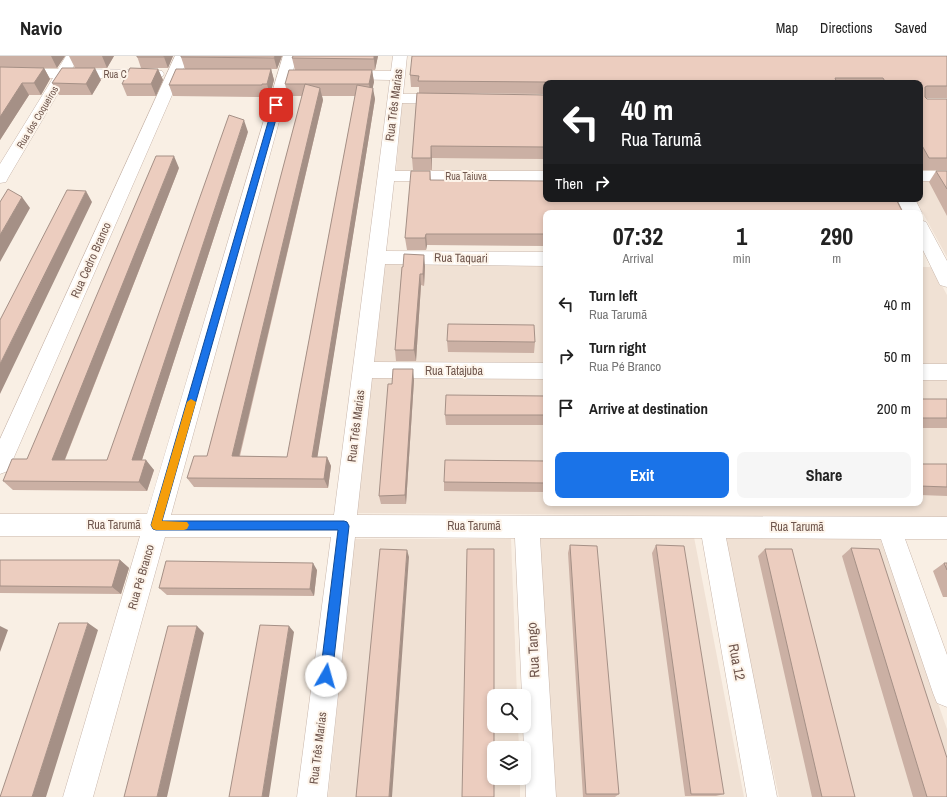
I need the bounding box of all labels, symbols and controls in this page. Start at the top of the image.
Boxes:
text: Navio [20,15,62,41]
text: Map [776,19,798,37]
text: Directions [820,19,872,37]
text: Saved [894,19,927,37]
street label: Rua C [103,68,127,81]
street label: Rua Três Marias [382,68,406,142]
street label: Rua dos Coqueiros [14,84,61,151]
pin [259,88,293,122]
text: 40 m [621,91,673,129]
icon: arrive [265,94,287,116]
icon: left [555,96,607,148]
text: Rua Tarumã [621,127,701,152]
street label: Rua Taiuva [445,170,487,183]
icon: right [591,172,613,194]
text: Then [555,173,583,194]
street label: Rua Cedro Branco [67,220,115,300]
text: 07:32 [613,220,663,252]
text: 1 [736,220,747,252]
text: 290 [820,220,853,252]
street label: Rua Taquari [434,250,488,266]
text: Arrival [623,250,653,267]
text: min [733,250,751,267]
text: m [832,250,841,267]
text: Turn left [589,285,637,306]
icon: left [555,293,577,315]
text: 40 m [884,294,911,315]
text: Rua Tarumã [589,306,647,323]
text: Turn right [589,337,646,358]
icon: right [555,345,577,367]
text: 50 m [884,346,911,367]
text: Rua Pé Branco [589,358,661,375]
street label: Rua Tatajuba [425,363,484,379]
street label: Rua Três Marias [344,389,368,463]
icon: arrive [555,397,577,419]
text: Arrive at destination [589,398,708,419]
text: 200 m [877,398,911,419]
button: Exit [555,452,729,498]
button: Share [737,452,911,498]
street label: Rua Tarumã [87,517,141,533]
street label: Rua Tarumã [447,518,501,534]
street label: Rua Tarumã [770,519,824,535]
street label: Rua Pé Branco [124,543,158,611]
street label: Rua Tango [523,622,543,678]
street label: Rua 12 [725,642,749,682]
position arrow [305,655,347,697]
map controls [487,689,531,785]
button: search [487,689,531,733]
street label: Rua Três Marias [306,711,330,785]
button: layers [487,741,531,785]

